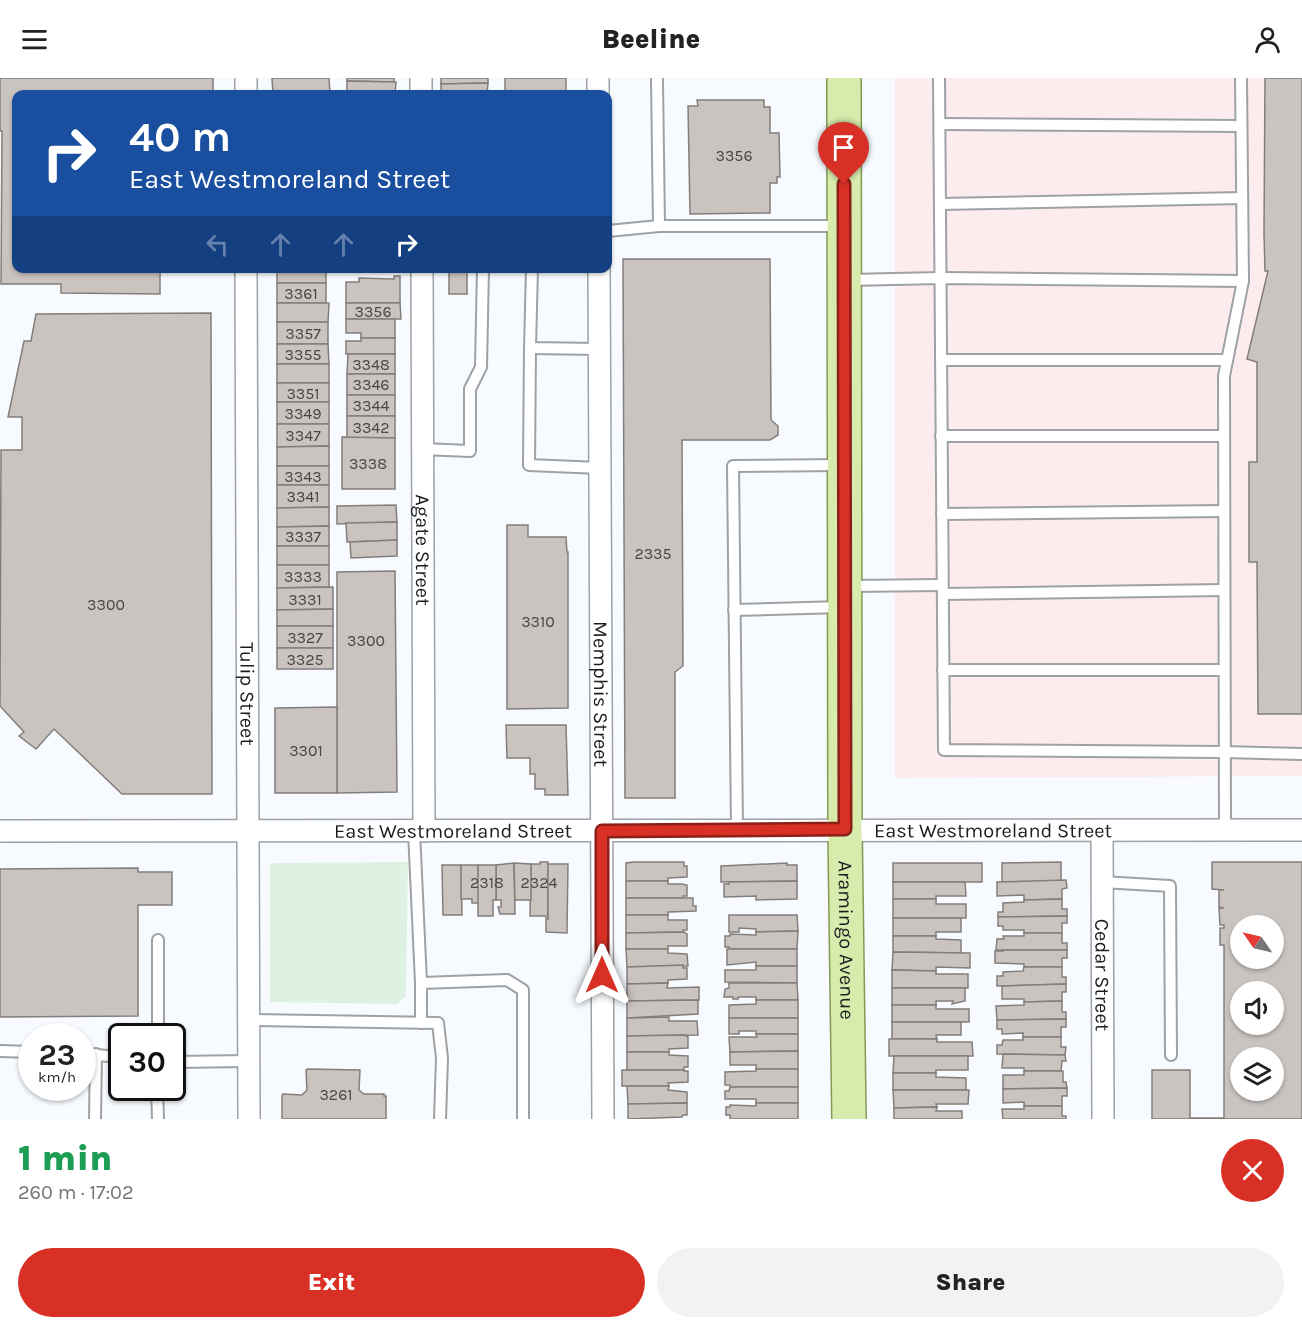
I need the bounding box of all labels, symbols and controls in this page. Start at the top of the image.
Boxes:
icon: menu [18,23,51,56]
text: Beeline [602,23,700,55]
icon: person [1251,23,1284,56]
text: 40 m [129,112,231,162]
icon: right [30,114,108,192]
pin [818,122,869,184]
icon: arrive [827,131,860,164]
house number: 3356 [715,146,753,165]
text: East Westmoreland Street [129,163,450,195]
icon: left [201,228,234,261]
icon: ahead [264,228,297,261]
icon: ahead [327,228,360,261]
icon: right [390,228,423,261]
house number: 3361 [284,284,318,303]
house number: 3356 [354,302,392,321]
house number: 3357 [285,324,321,343]
house number: 3355 [285,345,321,364]
house number: 3348 [352,355,390,374]
house number: 3346 [353,375,390,394]
house number: 3351 [286,384,320,403]
house number: 3344 [353,396,389,415]
house number: 3349 [284,404,322,423]
house number: 3342 [352,418,390,437]
house number: 3347 [285,426,321,445]
house number: 3338 [349,454,387,473]
house number: 3343 [284,467,322,486]
house number: 3341 [286,487,320,506]
street label: Agate Street [411,494,434,606]
house number: 3337 [285,527,321,546]
house number: 2335 [634,544,672,563]
house number: 3333 [284,567,322,586]
house number: 3331 [288,590,322,609]
house number: 3300 [87,595,125,614]
house number: 3310 [521,612,555,631]
street label: Memphis Street [589,621,612,767]
house number: 3327 [287,628,323,647]
house number: 3300 [347,631,385,650]
street label: Tulip Street [235,642,259,746]
house number: 3325 [286,650,324,669]
house number: 3301 [289,741,323,760]
street label: East Westmoreland Street [874,819,1113,842]
street label: East Westmoreland Street [334,820,573,843]
street label: Aramingo Avenue [833,860,859,1020]
house number: 2318 [470,873,504,892]
house number: 2324 [521,873,558,892]
north arrow [1230,915,1284,969]
map controls [1230,915,1284,1101]
street label: Cedar Street [1090,919,1114,1032]
position arrow [570,943,634,1007]
button: sound [1230,981,1284,1035]
speed limit sign: 30 [108,1023,186,1101]
text: 23 [39,1037,75,1073]
button: layers [1230,1047,1284,1101]
text: km/h [38,1068,76,1086]
house number: 3261 [319,1085,353,1104]
text: 1 min [18,1137,112,1179]
button: close [1221,1139,1284,1202]
text: 260 m · 17:02 [18,1181,134,1204]
button: Exit [18,1248,645,1317]
button: Share [657,1248,1284,1317]

